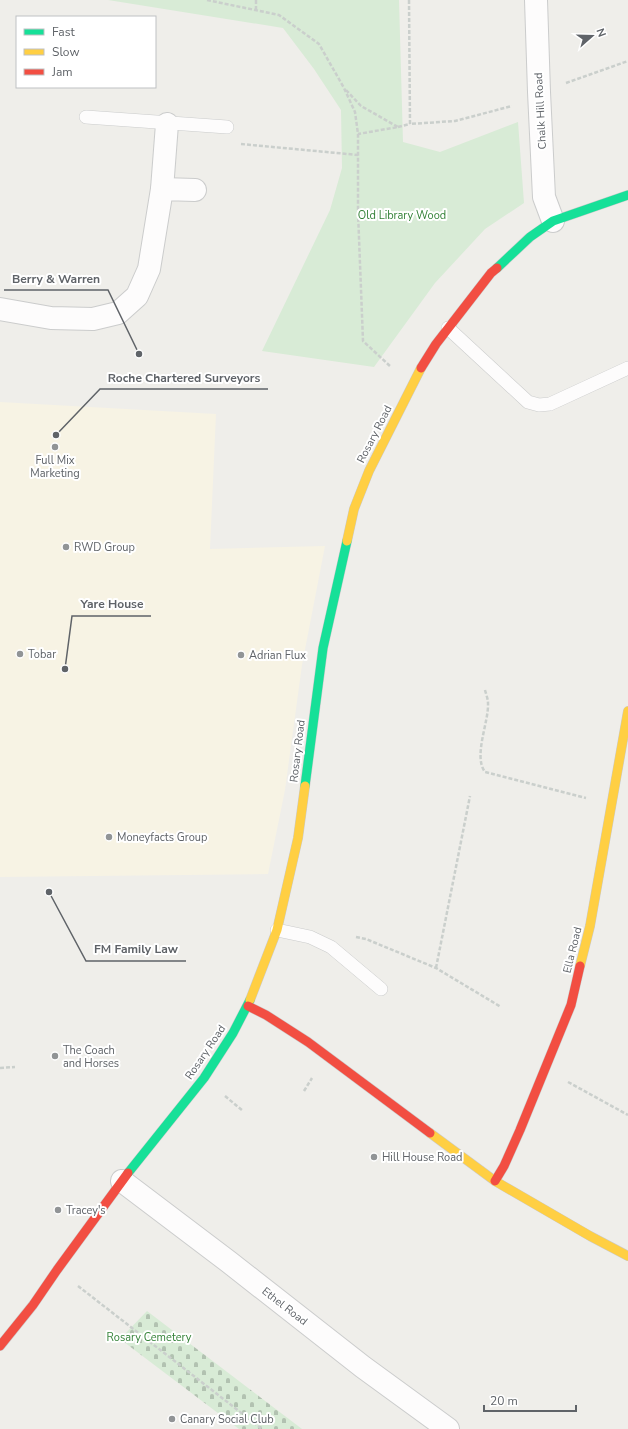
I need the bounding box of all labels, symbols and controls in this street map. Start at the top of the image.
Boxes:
legend [16,16,156,88]
north arrow [572,16,612,56]
text: Fast [52,24,75,40]
text: N [592,26,609,39]
text: Slow [52,44,80,60]
text: Jam [51,64,73,80]
street label: Chalk Hill Road [531,72,550,150]
park label: Old Library Wood [358,208,446,223]
callout: Berry & Warren [4,266,108,290]
text: Berry & Warren [12,271,100,287]
callout: Roche Chartered Surveyors [100,365,268,389]
text: Roche Chartered Surveyors [108,370,260,386]
street label: Rosary Road [354,403,395,466]
marker: Full Mix Marketing [50,442,60,452]
place label: Full Mix Marketing [30,453,80,481]
place label: RWD Group [74,540,135,555]
marker: RWD Group [61,542,71,552]
callout: Yare House [72,592,151,616]
text: Yare House [80,596,144,612]
place label: Tobar [28,647,56,662]
place label: Adrian Flux [249,648,306,663]
marker: Tobar [15,649,25,659]
marker: Adrian Flux [236,650,246,660]
street label: Rosary Road [286,719,309,783]
place label: Moneyfacts Group [117,830,207,845]
marker: Moneyfacts Group [104,832,114,842]
street label: Ella Road [560,925,585,975]
callout: FM Family Law [86,937,186,961]
text: FM Family Law [94,941,179,957]
street label: Rosary Road [182,1022,229,1083]
place label: The Coach and Horses [63,1043,119,1071]
marker: The Coach and Horses [50,1051,60,1061]
place label: Hill House Road [382,1150,462,1165]
marker: Hill House Road [369,1152,379,1162]
place label: Tracey's [66,1203,106,1218]
marker: Tracey's [53,1205,63,1215]
street label: Ethel Road [259,1284,311,1329]
park label: Rosary Cemetery [107,1330,192,1345]
scale bar [484,1387,576,1413]
text: 20 m [490,1393,518,1409]
place label: Canary Social Club [180,1412,274,1427]
marker: Canary Social Club [167,1414,177,1424]

